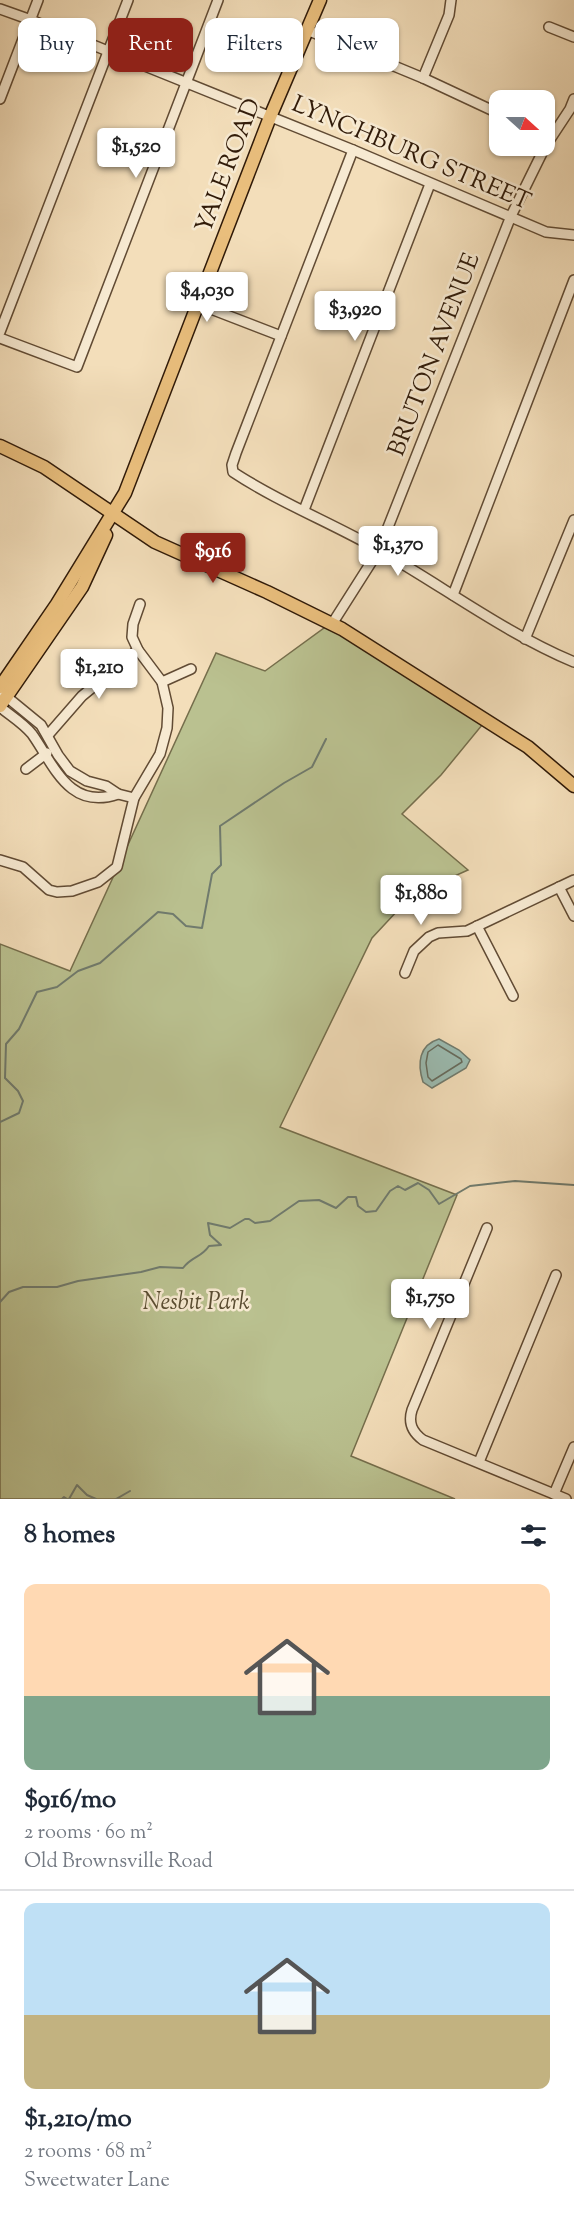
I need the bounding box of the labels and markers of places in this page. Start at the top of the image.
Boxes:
pin: $1,520 [87,128,185,179]
pin: $4,030 [158,272,256,323]
pin: $3,920 [306,291,404,342]
pin: $1,370 [349,526,447,577]
pin: $916 [177,533,249,584]
pin: $1,210 [50,649,148,700]
pin: $1,880 [372,875,470,926]
pin: $1,750 [381,1279,479,1330]

